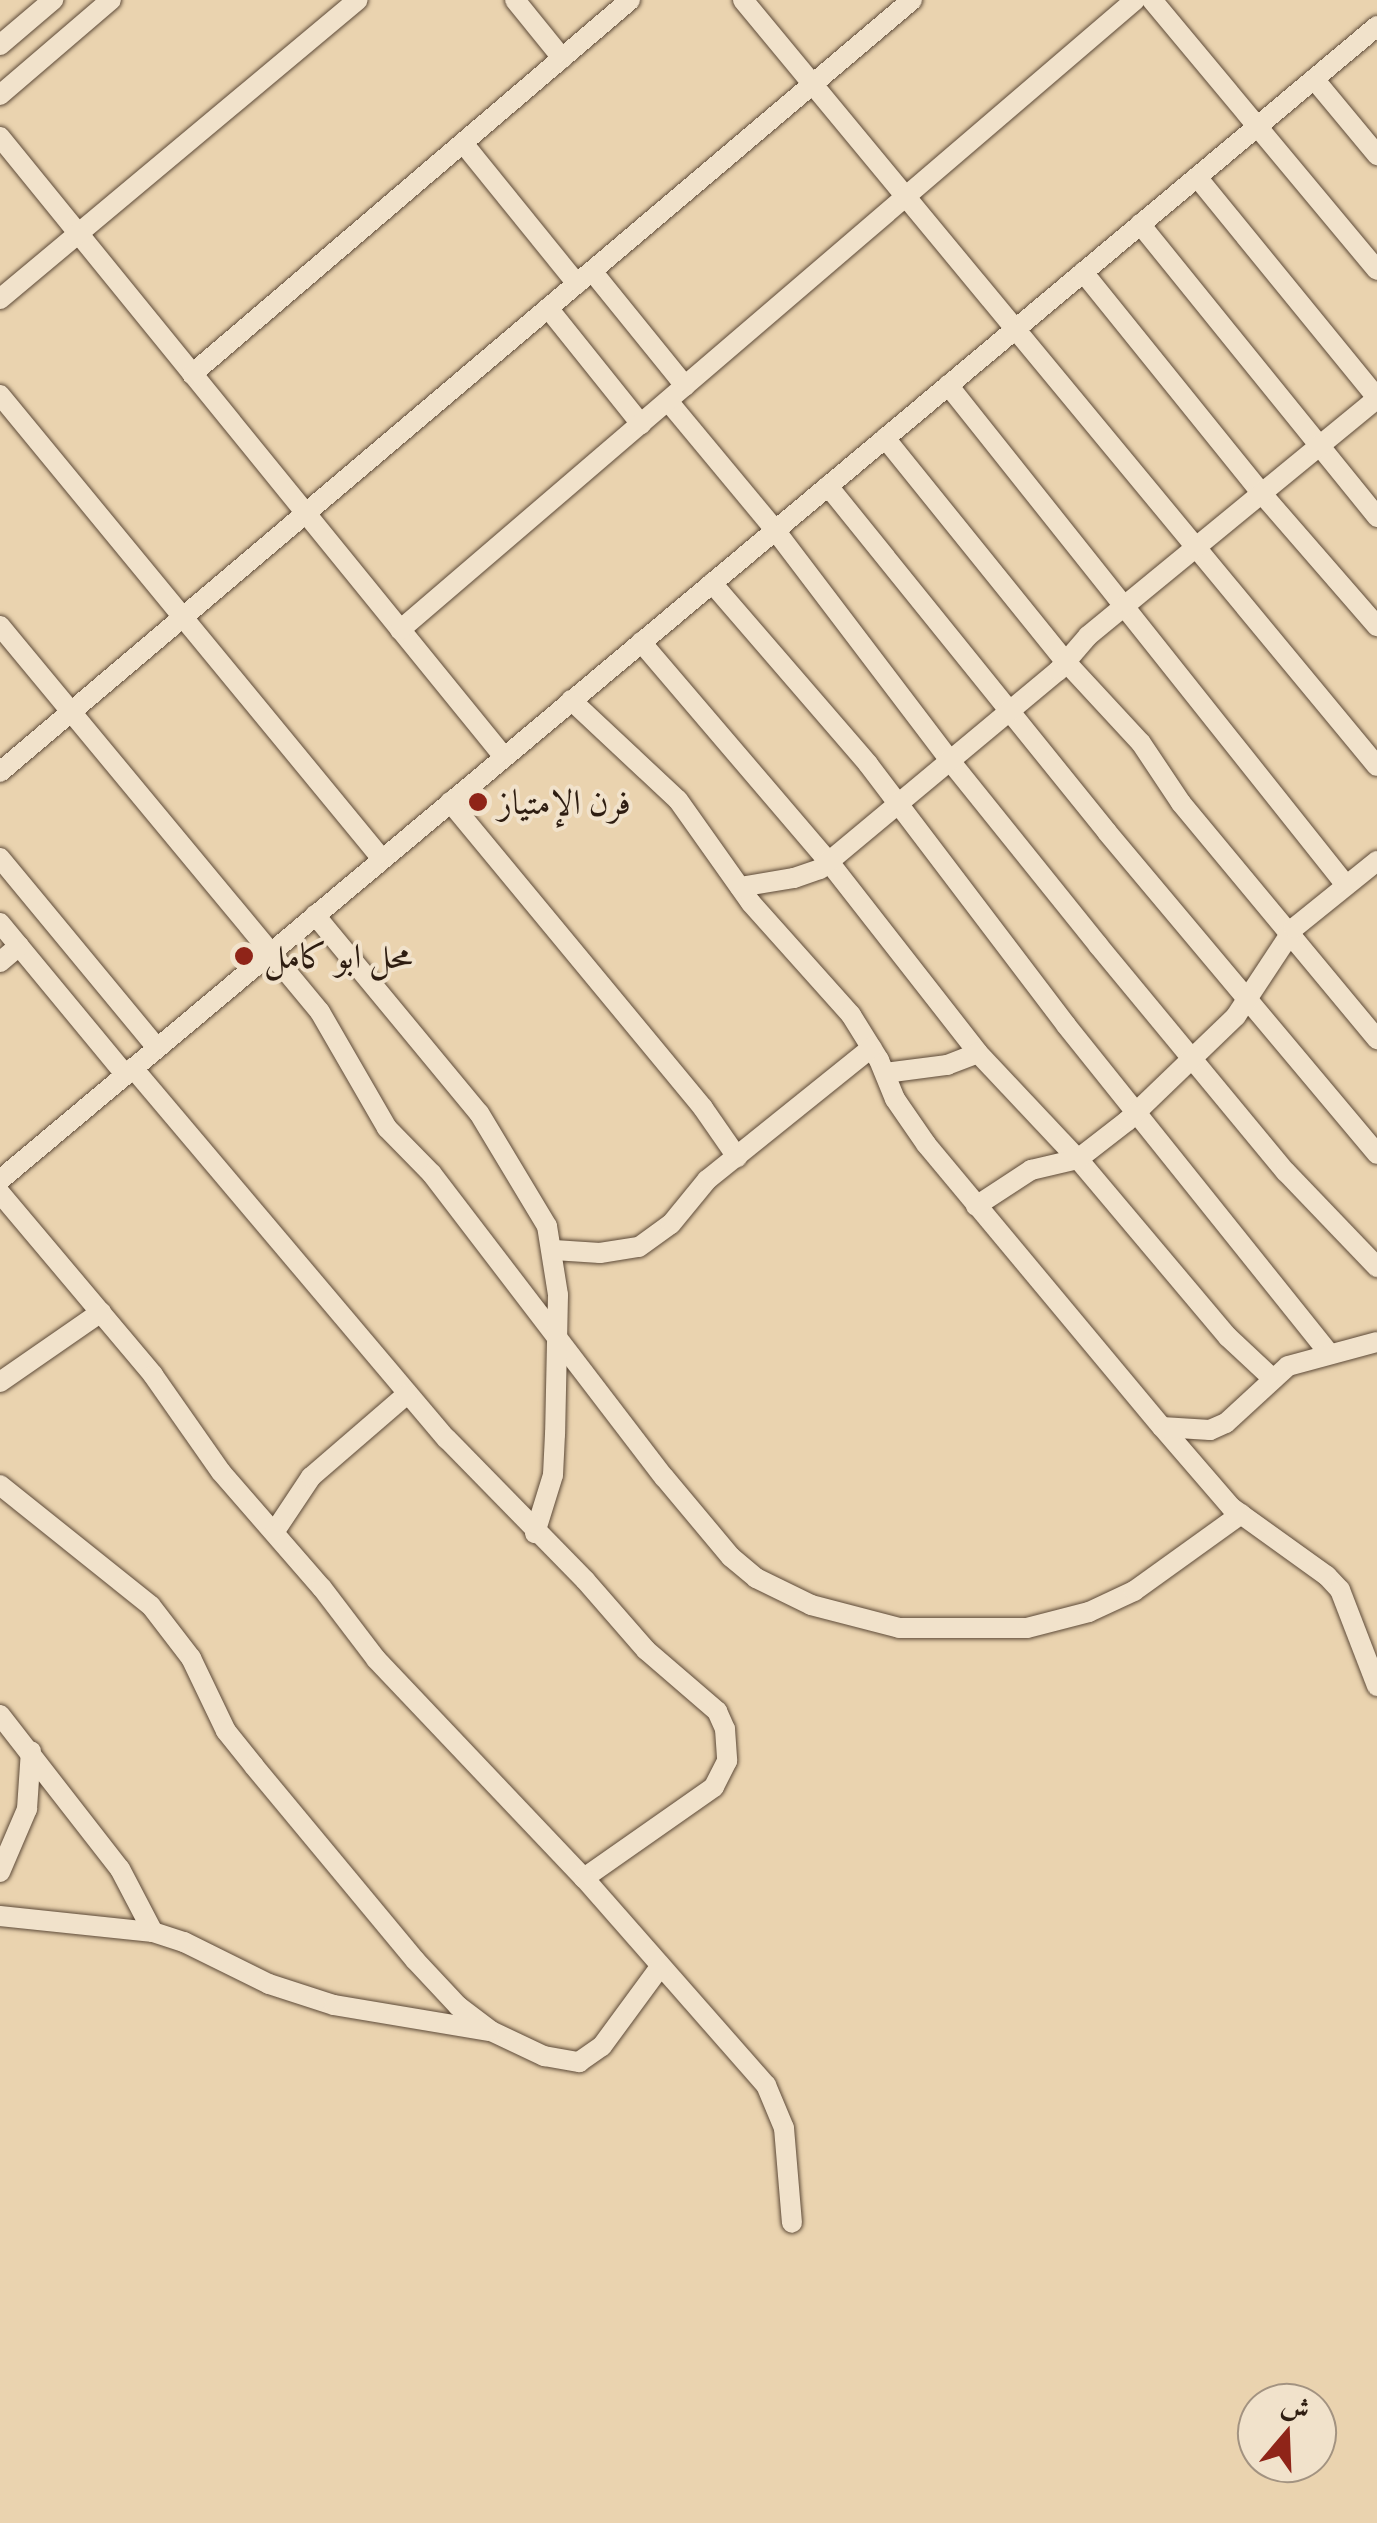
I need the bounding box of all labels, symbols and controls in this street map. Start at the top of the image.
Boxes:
place label: فرن الإمتياز [498,781,631,823]
marker: فرن الإمتياز [467,791,489,813]
place label: محل ابو كامل [264,935,413,977]
marker: محل ابو كامل [233,945,255,967]
text: ش [1276,2382,1316,2430]
north arrow [1237,2383,1337,2483]

